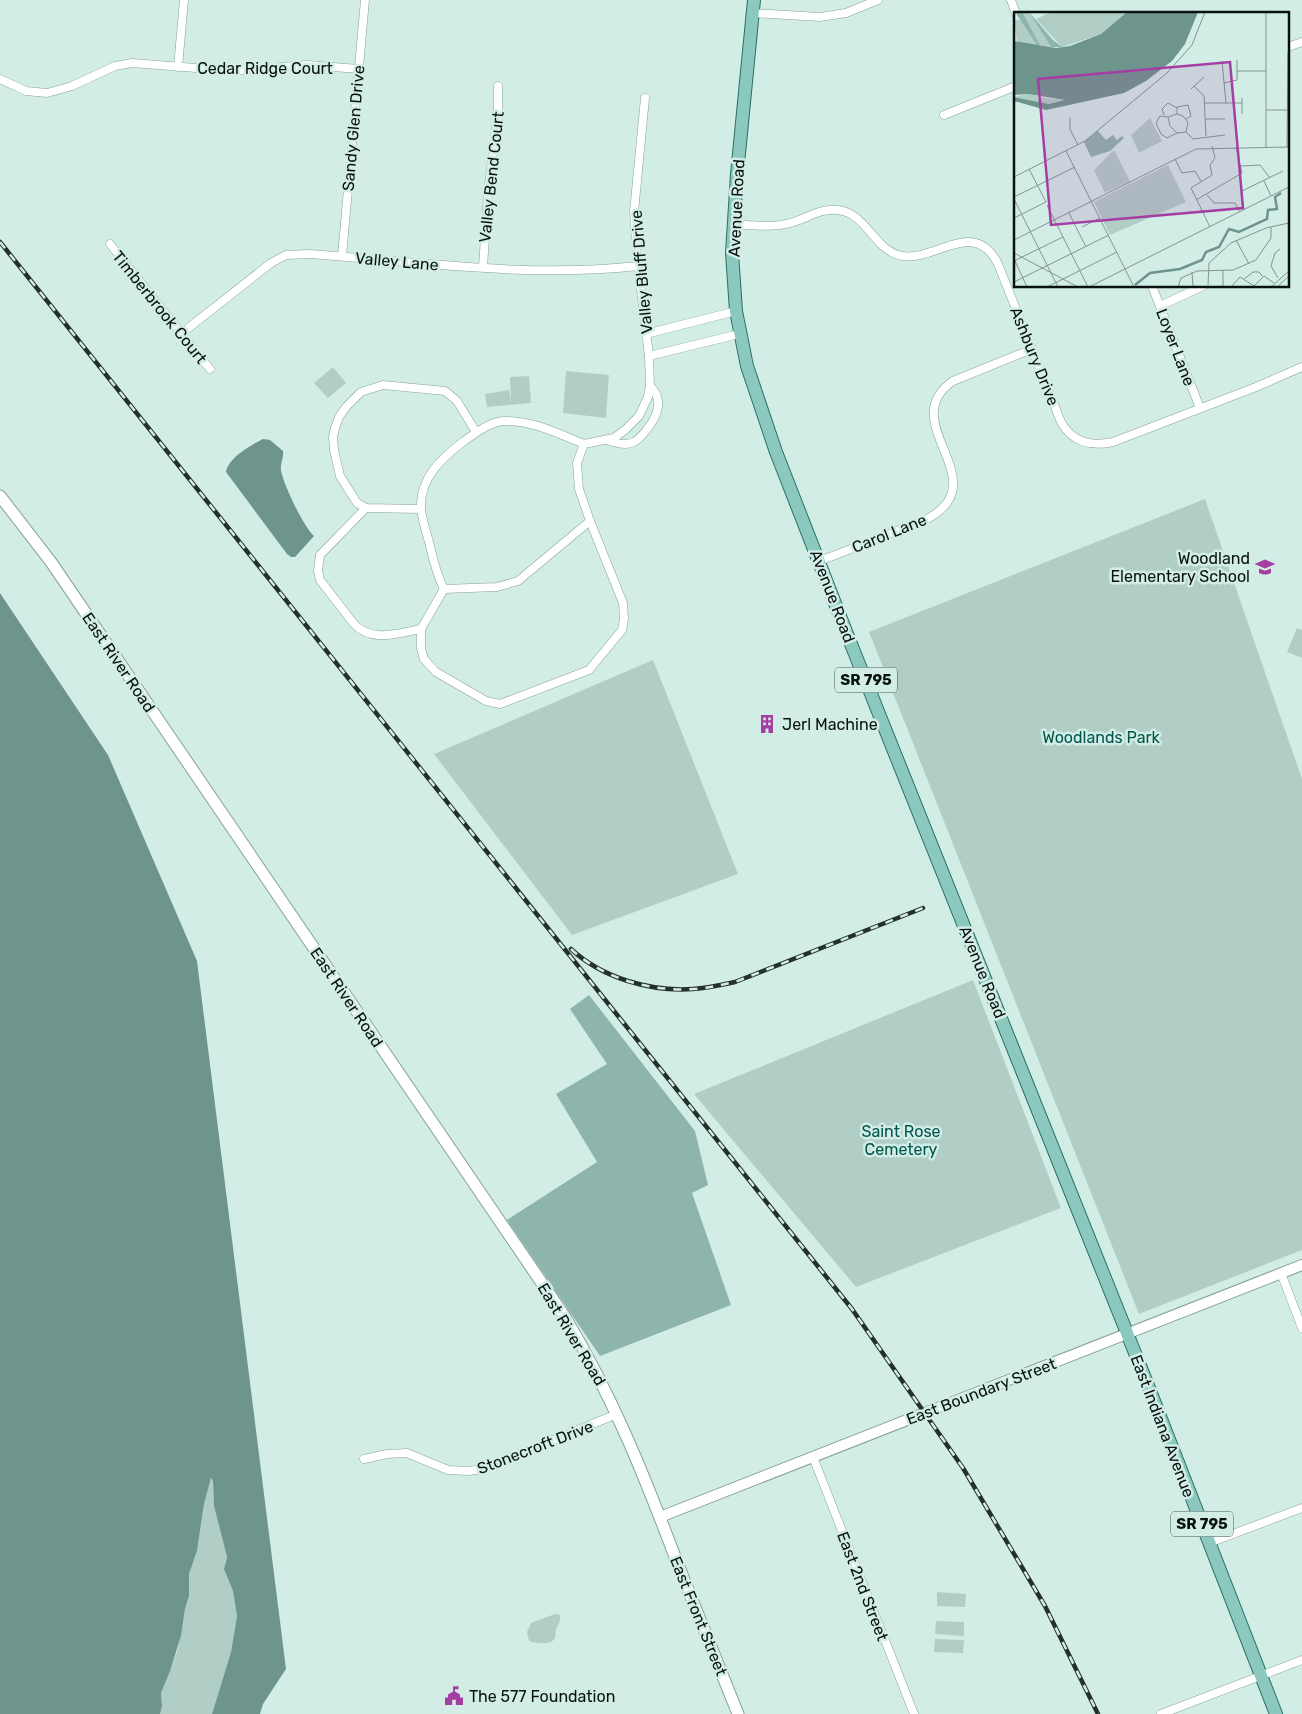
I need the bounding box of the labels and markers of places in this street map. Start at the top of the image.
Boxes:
place label: Woodland Elementary School [1110,549,1250,586]
school or university icon: Woodland Elementary School [1254,556,1276,578]
building icon: Jerl Machine [756,713,778,735]
place label: Jerl Machine [782,715,878,734]
public building icon: The 577 Foundation [443,1685,465,1707]
place label: The 577 Foundation [469,1687,615,1706]

